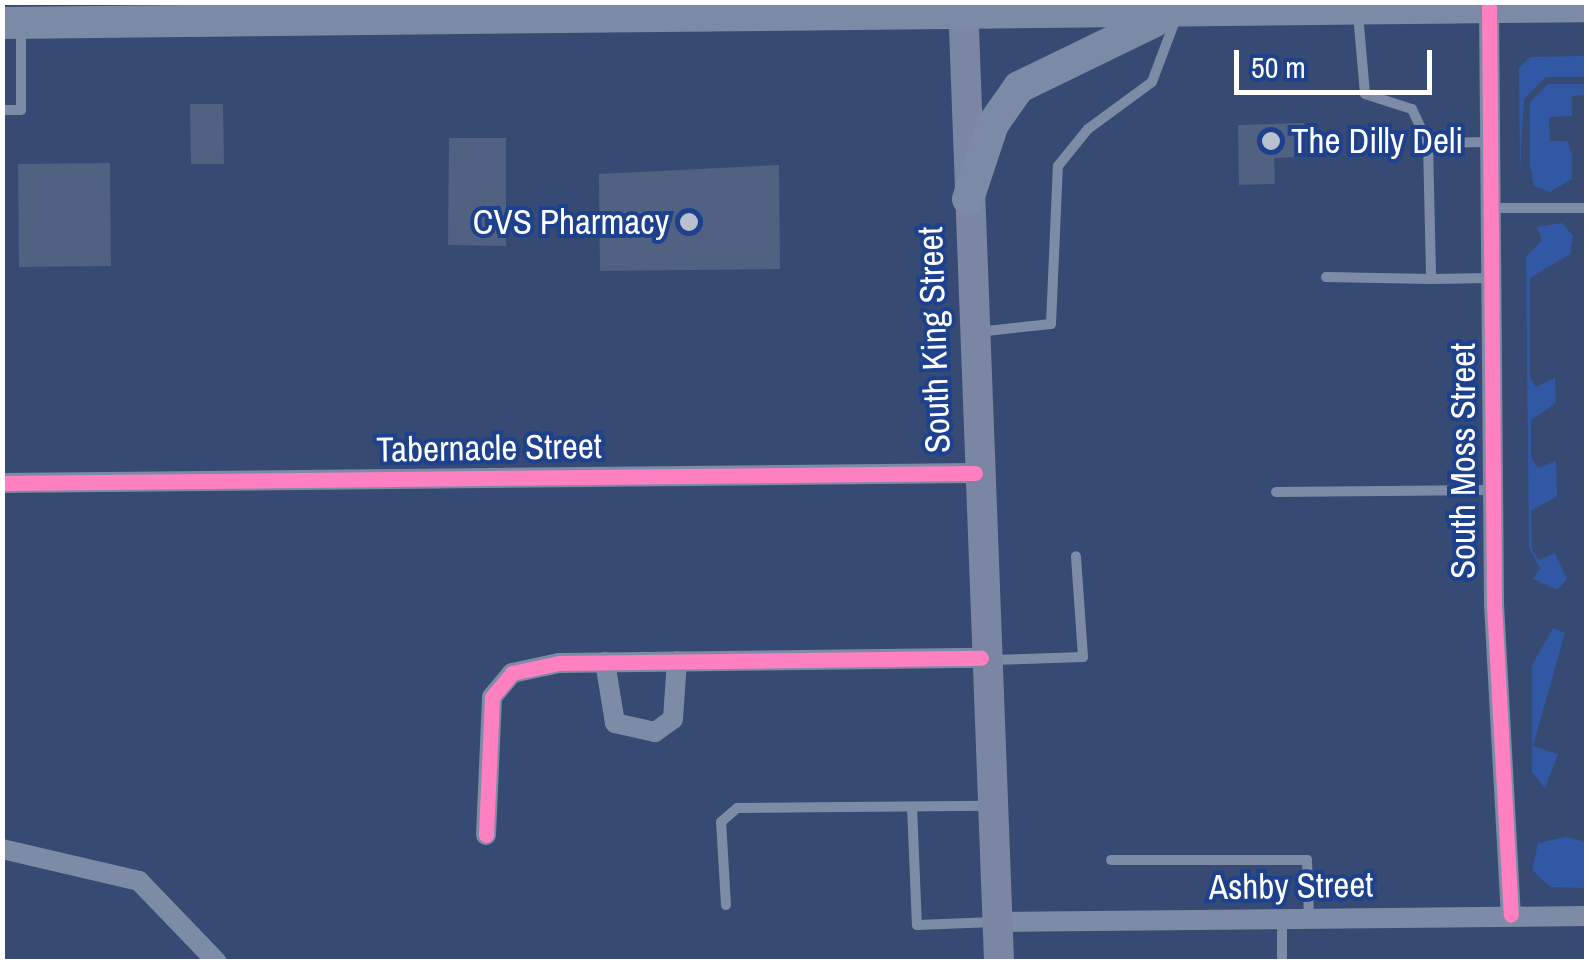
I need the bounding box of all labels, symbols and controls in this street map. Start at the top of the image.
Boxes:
scale bar [1239,30,1436,92]
text: 50 m [1251,47,1306,87]
place label: The Dilly Deli [1291,120,1463,162]
marker: The Dilly Deli [1260,130,1282,152]
place label: CVS Pharmacy [473,201,669,243]
marker: CVS Pharmacy [678,211,700,233]
street label: South King Street [909,226,959,454]
street label: South Moss Street [1442,343,1484,579]
street label: Tabernacle Street [376,425,602,471]
street label: Ashby Street [1208,864,1374,908]

